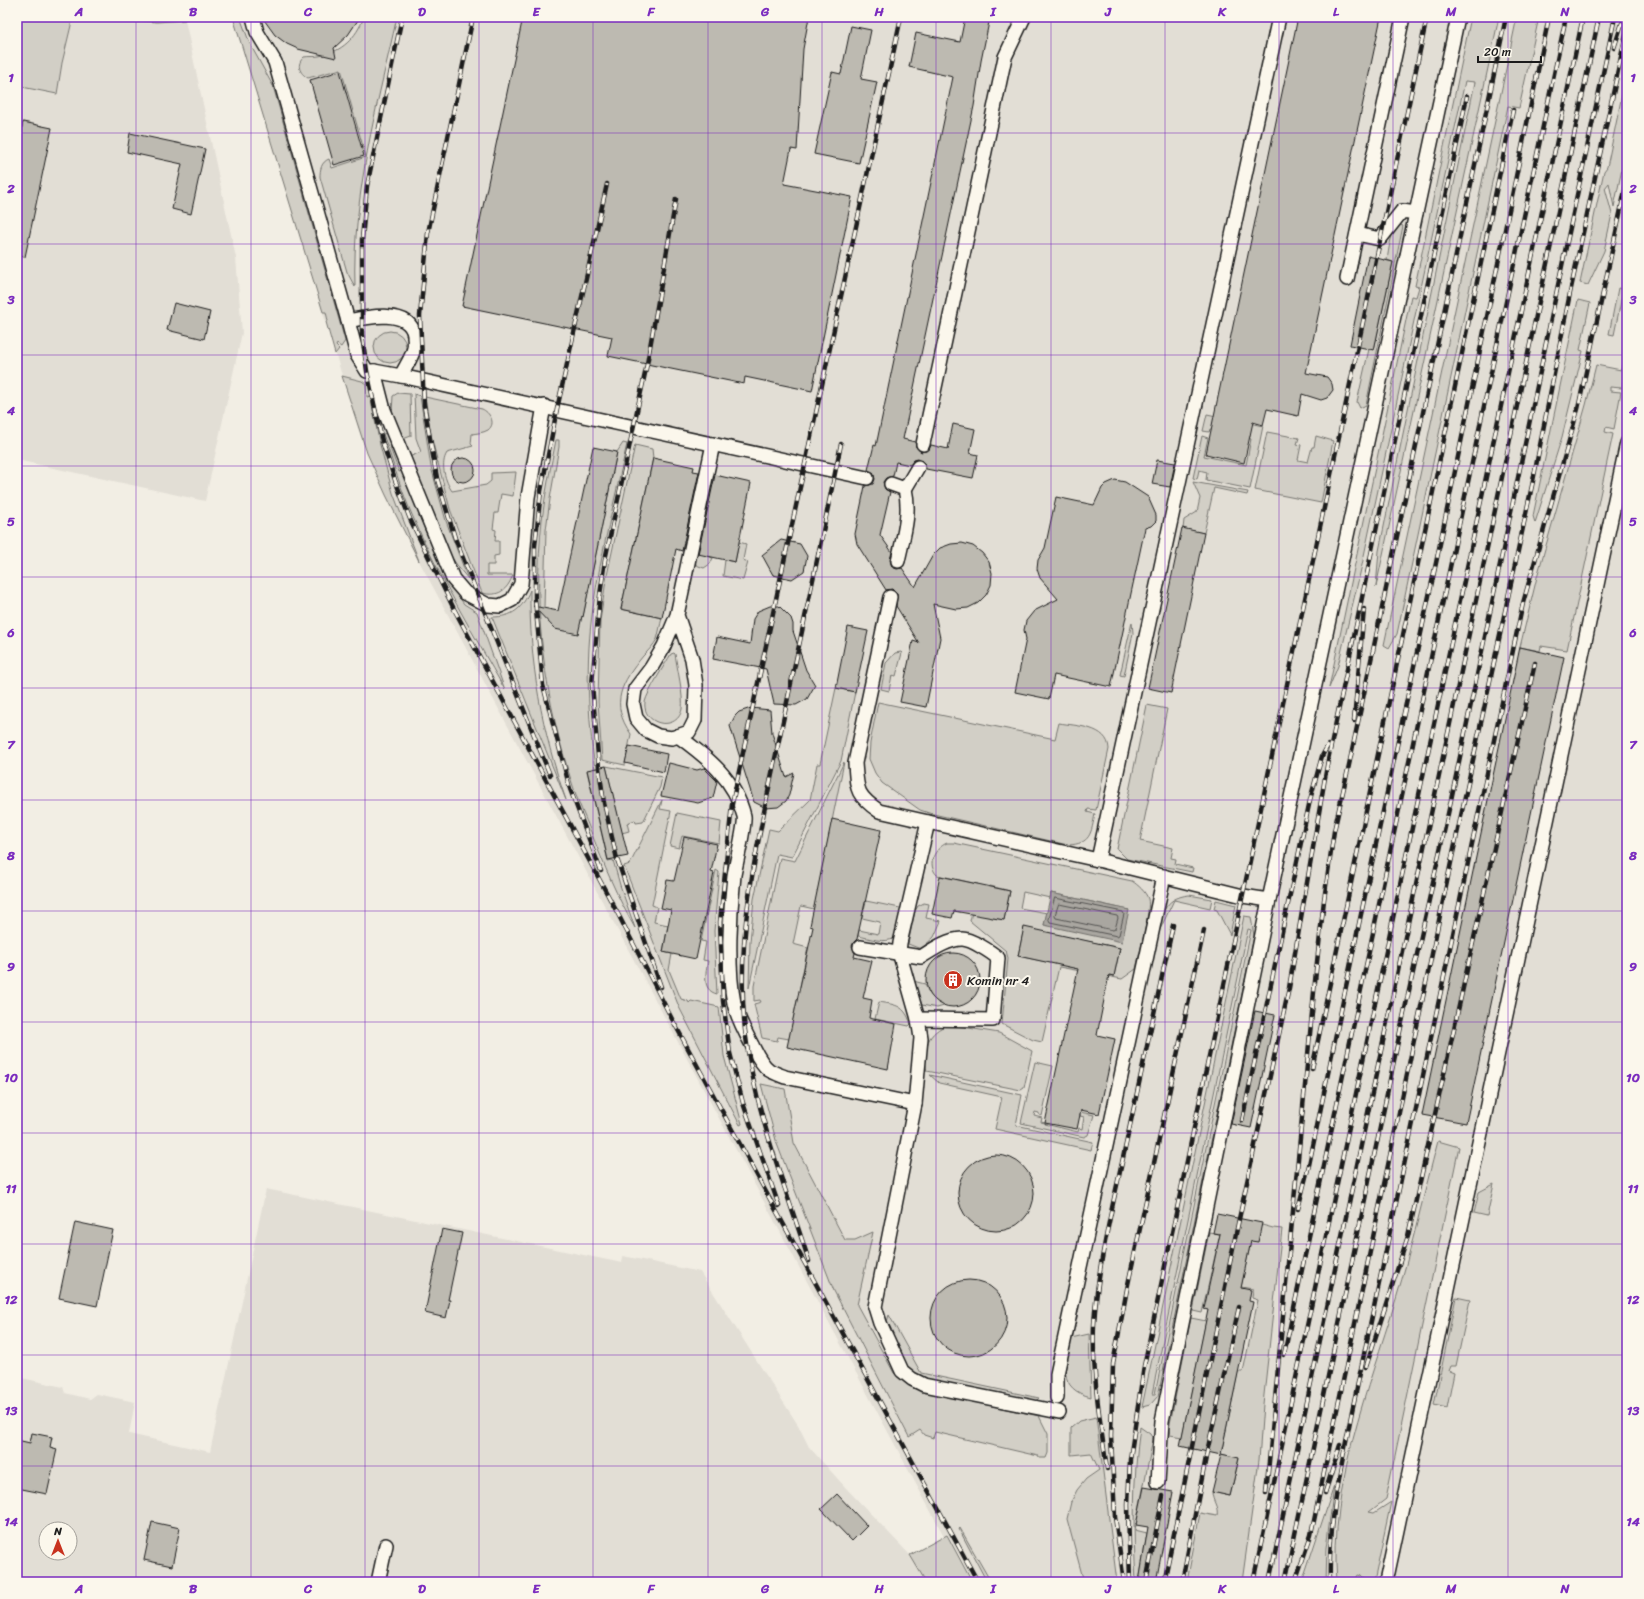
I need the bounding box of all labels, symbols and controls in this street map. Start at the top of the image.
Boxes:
text: A [74,0,83,23]
text: B [189,0,198,23]
text: C [303,0,313,23]
text: D [418,0,426,23]
text: E [532,0,541,23]
text: F [646,0,655,23]
text: G [760,0,770,23]
text: H [873,0,884,23]
text: I [989,0,997,23]
text: J [1104,0,1112,23]
text: K [1217,0,1227,23]
text: L [1333,0,1340,23]
text: M [1445,0,1457,23]
text: N [1559,0,1570,23]
scale bar [1478,38,1541,64]
text: 20 m [1484,41,1511,63]
text: 1 [8,66,14,89]
text: 1 [1630,66,1636,89]
text: 2 [6,177,15,200]
text: 2 [1628,177,1637,200]
text: 3 [6,288,15,311]
text: 3 [1628,288,1637,311]
text: 4 [6,399,16,422]
text: 4 [1628,399,1638,422]
text: 5 [7,510,15,533]
text: 5 [1629,510,1637,533]
text: 6 [6,621,15,644]
text: 6 [1628,621,1637,644]
text: 7 [7,733,16,756]
text: 7 [1629,733,1638,756]
text: 8 [6,844,15,867]
text: 8 [1628,844,1637,867]
text: 9 [7,955,15,978]
text: 9 [1629,955,1637,978]
building icon: Komin nr 4 [942,969,964,991]
place label: Komin nr 4 [967,969,1029,992]
text: 10 [4,1066,18,1089]
text: 10 [1626,1066,1640,1089]
text: 11 [5,1177,17,1200]
text: 11 [1627,1177,1639,1200]
text: 12 [4,1288,18,1311]
text: 12 [1626,1288,1640,1311]
text: 13 [5,1399,18,1422]
text: 13 [1627,1399,1640,1422]
text: 14 [4,1510,19,1533]
text: 14 [1626,1510,1641,1533]
north arrow [38,1521,78,1561]
text: N [53,1522,62,1541]
text: A [74,1577,83,1599]
text: B [189,1577,198,1599]
text: C [303,1577,313,1599]
text: D [418,1577,426,1599]
text: E [532,1577,541,1599]
text: F [646,1577,655,1599]
text: G [760,1577,770,1599]
text: H [873,1577,884,1599]
text: I [989,1577,997,1599]
text: J [1104,1577,1112,1599]
text: K [1217,1577,1227,1599]
text: L [1333,1577,1340,1599]
text: M [1445,1577,1457,1599]
text: N [1559,1577,1570,1599]

